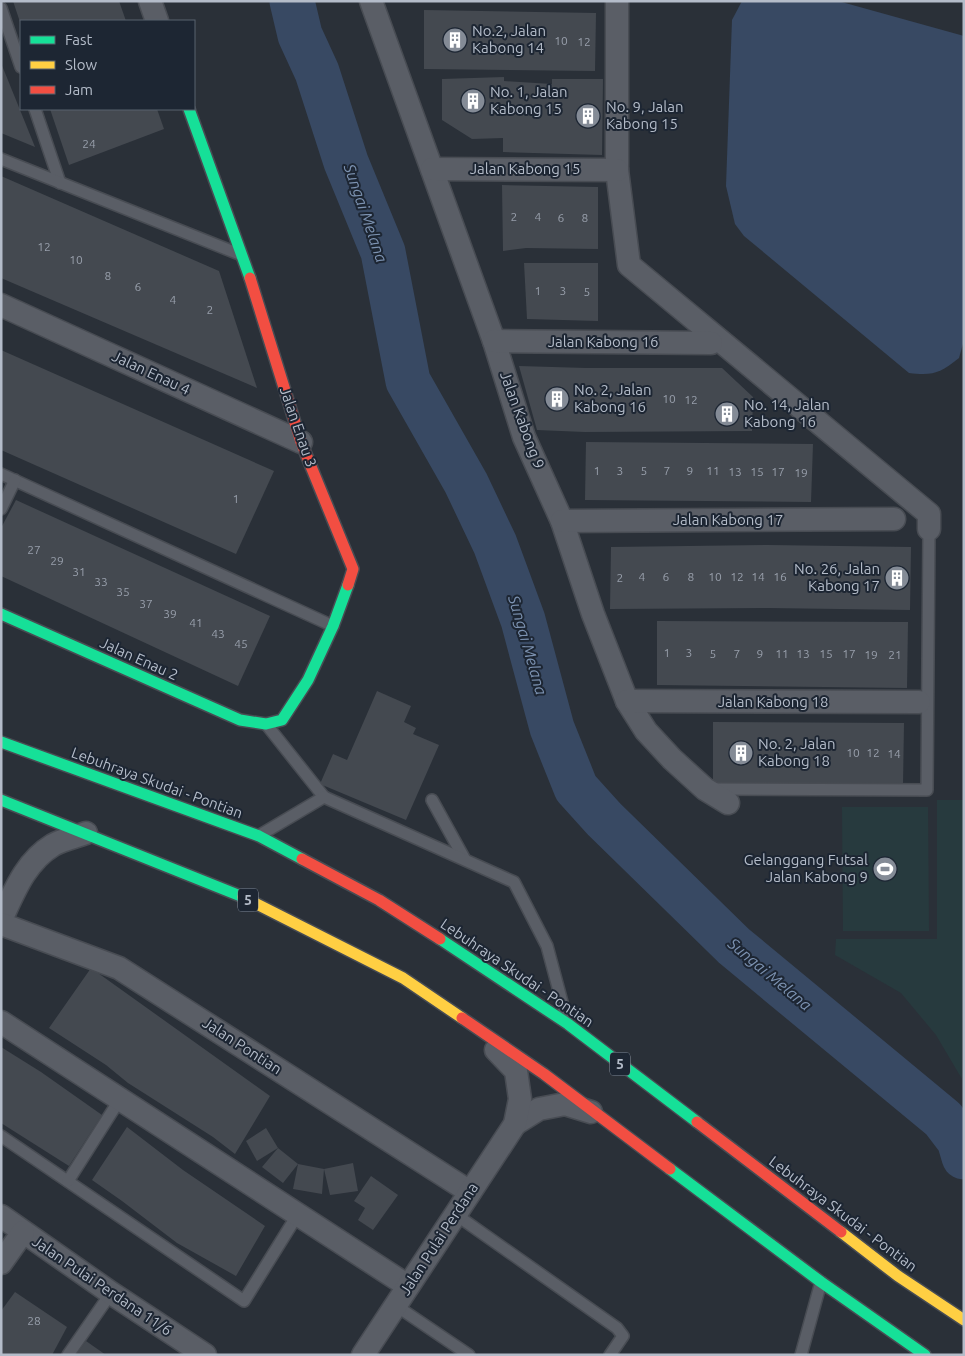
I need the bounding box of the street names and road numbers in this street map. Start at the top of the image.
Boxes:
street label: Jalan Kabong 15 [470,160,580,177]
street label: Jalan Kabong 16 [548,333,658,350]
street label: Jalan Enau 4 [110,347,193,398]
street label: Jalan Kabong 9 [497,369,548,471]
street label: Jalan Enau 3 [277,384,320,469]
street label: Jalan Kabong 17 [673,511,783,528]
street label: Jalan Enau 2 [97,634,181,683]
street label: Jalan Kabong 18 [718,693,828,710]
street label: Lebuhraya Skudai - Pontian [69,744,245,821]
road number: 5 [238,888,258,912]
street label: Lebuhraya Skudai - Pontian [438,915,597,1030]
street label: Jalan Pontian [200,1014,285,1077]
road number: 5 [610,1052,630,1076]
street label: Lebuhraya Skudai - Pontian [766,1152,921,1275]
street label: Jalan Pulai Perdana [396,1179,481,1298]
street label: Jalan Pulai Perdana 11/6 [29,1232,175,1339]

